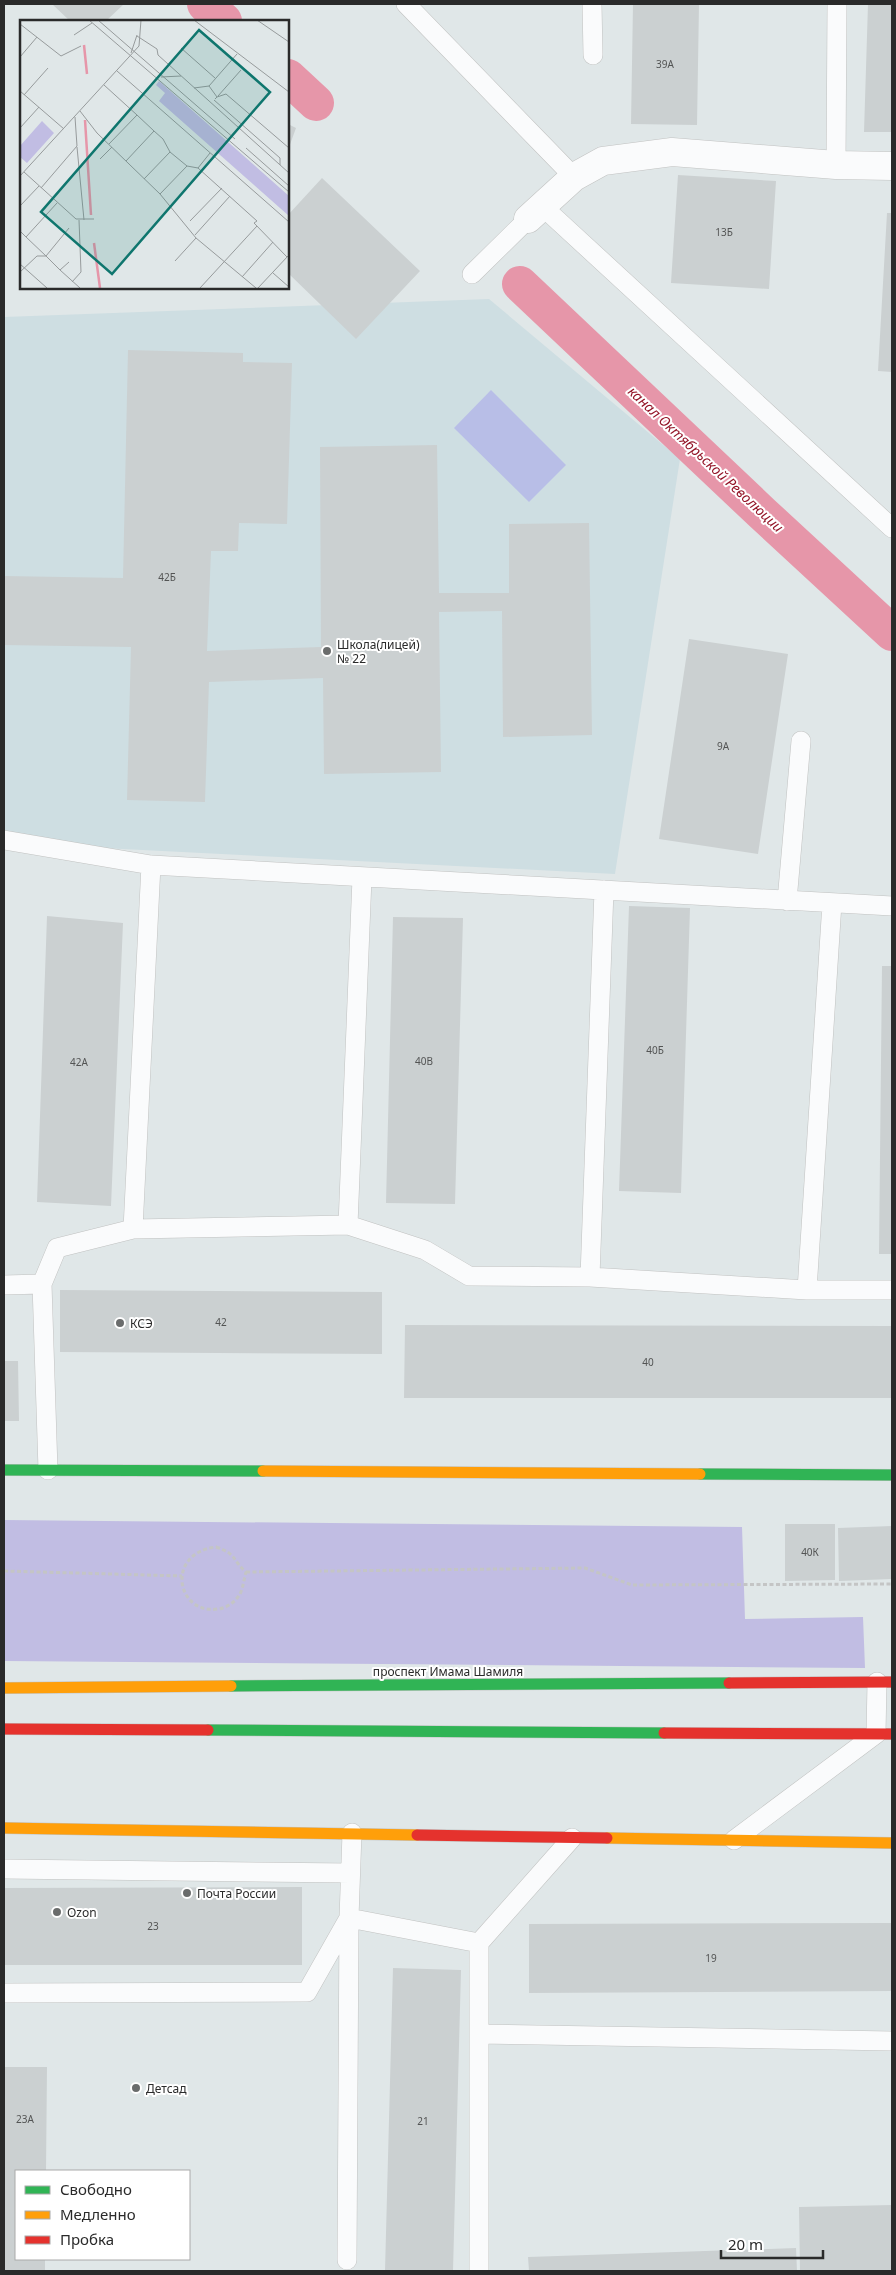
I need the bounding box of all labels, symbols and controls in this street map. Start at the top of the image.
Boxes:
inset map [20,20,289,289]
house number: 39А [656,57,675,71]
house number: 13Б [715,225,733,239]
water label: канал Октябрьской Революции [624,382,788,536]
house number: 42Б [158,570,176,584]
place label: Школа(лицей) № 22 [337,636,420,667]
marker: Школа(лицей) № 22 [321,645,333,657]
house number: 9А [717,739,730,753]
house number: 40Б [646,1043,664,1057]
house number: 40В [415,1054,433,1068]
house number: 42А [70,1055,89,1069]
place label: КСЭ [130,1315,153,1332]
house number: 42 [215,1315,227,1329]
marker: КСЭ [114,1317,126,1329]
house number: 40 [642,1355,654,1369]
house number: 40К [801,1545,820,1559]
street label: проспект Имама Шамиля [373,1663,523,1680]
place label: Почта России [197,1885,276,1902]
marker: Почта России [181,1887,193,1899]
place label: Ozon [67,1904,97,1921]
marker: Ozon [51,1906,63,1918]
house number: 23 [147,1919,159,1933]
house number: 19 [705,1951,717,1965]
place label: Детсад [146,2080,187,2097]
marker: Детсад [130,2082,142,2094]
house number: 23А [16,2112,35,2126]
house number: 21 [417,2114,429,2128]
legend [15,2170,190,2260]
text: Свободно [60,2179,132,2199]
text: Медленно [60,2204,136,2224]
scale bar [721,2228,824,2260]
text: Пробка [60,2229,114,2249]
text: 20 m [728,2234,763,2254]

